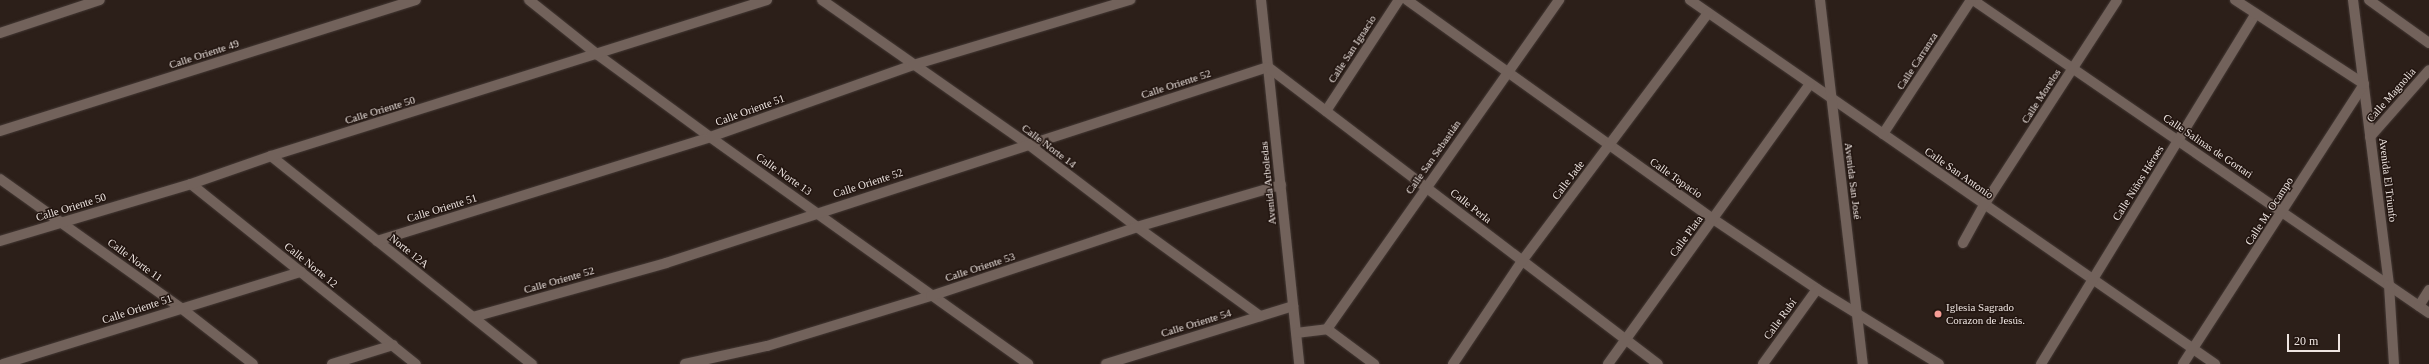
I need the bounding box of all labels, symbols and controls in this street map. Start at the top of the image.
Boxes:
street label: Calle San Ignacio [1325,13,1379,85]
street label: Calle Carranza [1894,30,1940,92]
street label: Calle Oriente 49 [167,36,241,72]
street label: Calle Magnolia [2364,65,2418,125]
street label: Calle Oriente 52 [1139,66,1213,102]
street label: Calle Morelos [2018,66,2064,126]
street label: Calle Oriente 51 [714,91,786,129]
street label: Calle Oriente 50 [343,93,417,127]
street label: Calle Salinas de Gortari [2161,111,2255,181]
street label: Calle San Sebastián [1403,117,1463,197]
street label: Calle Norte 14 [1019,121,1079,171]
street label: Avenida El Triunfo [2376,137,2400,223]
street label: Avenida Arboledas [1257,140,1279,226]
street label: Avenida San José [1842,142,1864,220]
street label: Calle Niños Héroes [2110,143,2166,223]
street label: Calle San Antonio [1922,144,1996,202]
street label: Calle Norte 13 [754,150,814,198]
street label: Calle Topacio [1647,155,1705,201]
street label: Calle Jade [1549,158,1587,202]
street label: Calle Oriente 52 [831,165,905,201]
street label: Calle M. Ocampo [2242,174,2296,248]
street label: Calle Perla [1448,186,1494,226]
street label: Calle Oriente 50 [34,190,108,224]
street label: Calle Oriente 51 [405,191,479,225]
street label: Calle Plata [1667,213,1705,259]
street label: Norte 12A [387,231,431,271]
street label: Calle Norte 11 [105,236,165,284]
street label: Calle Norte 12 [282,239,340,291]
street label: Calle Oriente 53 [943,249,1017,285]
street label: Calle Oriente 52 [522,264,596,296]
street label: Calle Oriente 51 [100,291,174,327]
street label: Calle Rubí [1761,296,1799,342]
place label: Iglesia Sagrado Corazon de Jesús. [1946,301,2025,327]
street label: Calle Oriente 54 [1159,306,1233,340]
marker: Iglesia Sagrado Corazon de Jesús. [1933,309,1943,319]
scale bar [2289,326,2342,352]
text: 20 m [2294,334,2318,348]

